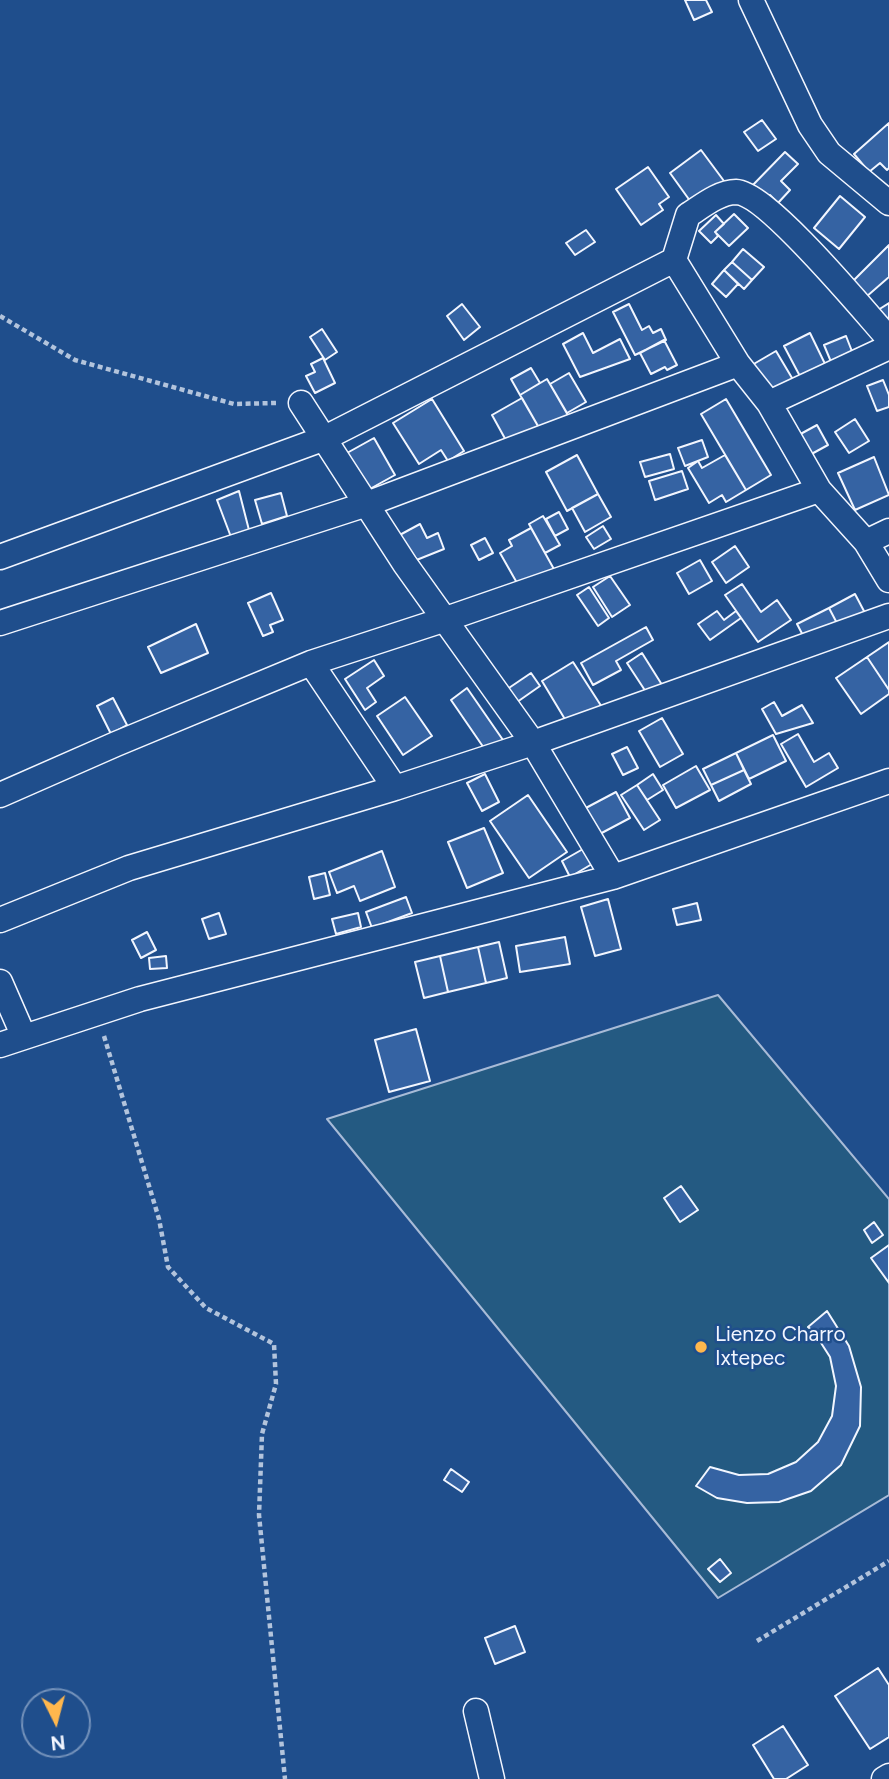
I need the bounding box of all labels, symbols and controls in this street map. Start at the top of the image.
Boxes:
place label: Lienzo Charro Ixtepec [715,1322,846,1372]
marker: Lienzo Charro Ixtepec [693,1339,709,1355]
north arrow [21,1688,91,1758]
text: N [50,1730,67,1755]

